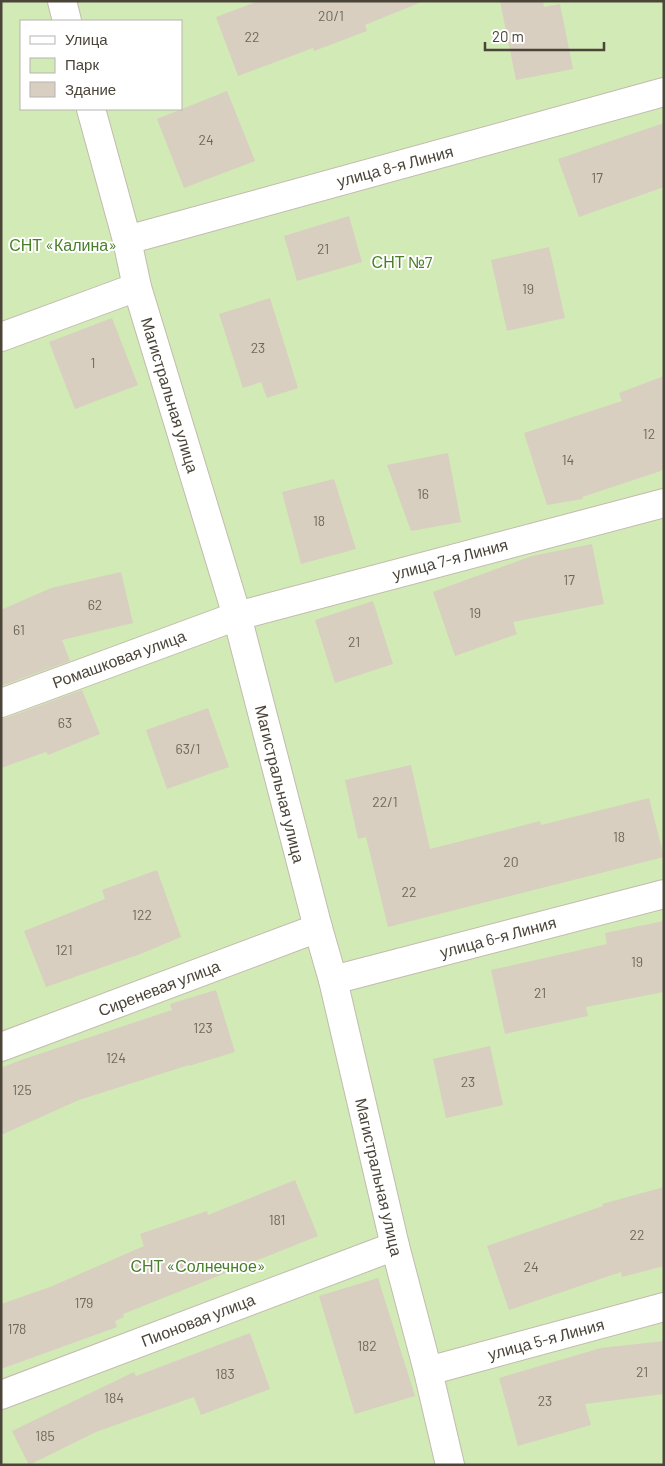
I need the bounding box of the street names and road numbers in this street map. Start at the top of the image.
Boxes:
street label: улица 8-я Линия [335,141,455,190]
street label: Магистральная улица [138,315,203,475]
street label: улица 7-я Линия [390,534,510,583]
street label: Ромашковая улица [49,625,188,692]
street label: Магистральная улица [252,703,309,865]
street label: улица 6-я Линия [438,912,558,961]
street label: Сиреневая улица [95,955,223,1020]
street label: Магистральная улица [352,1096,407,1258]
street label: Пионовая улица [138,1289,257,1350]
street label: улица 5-я Линия [486,1314,606,1363]

